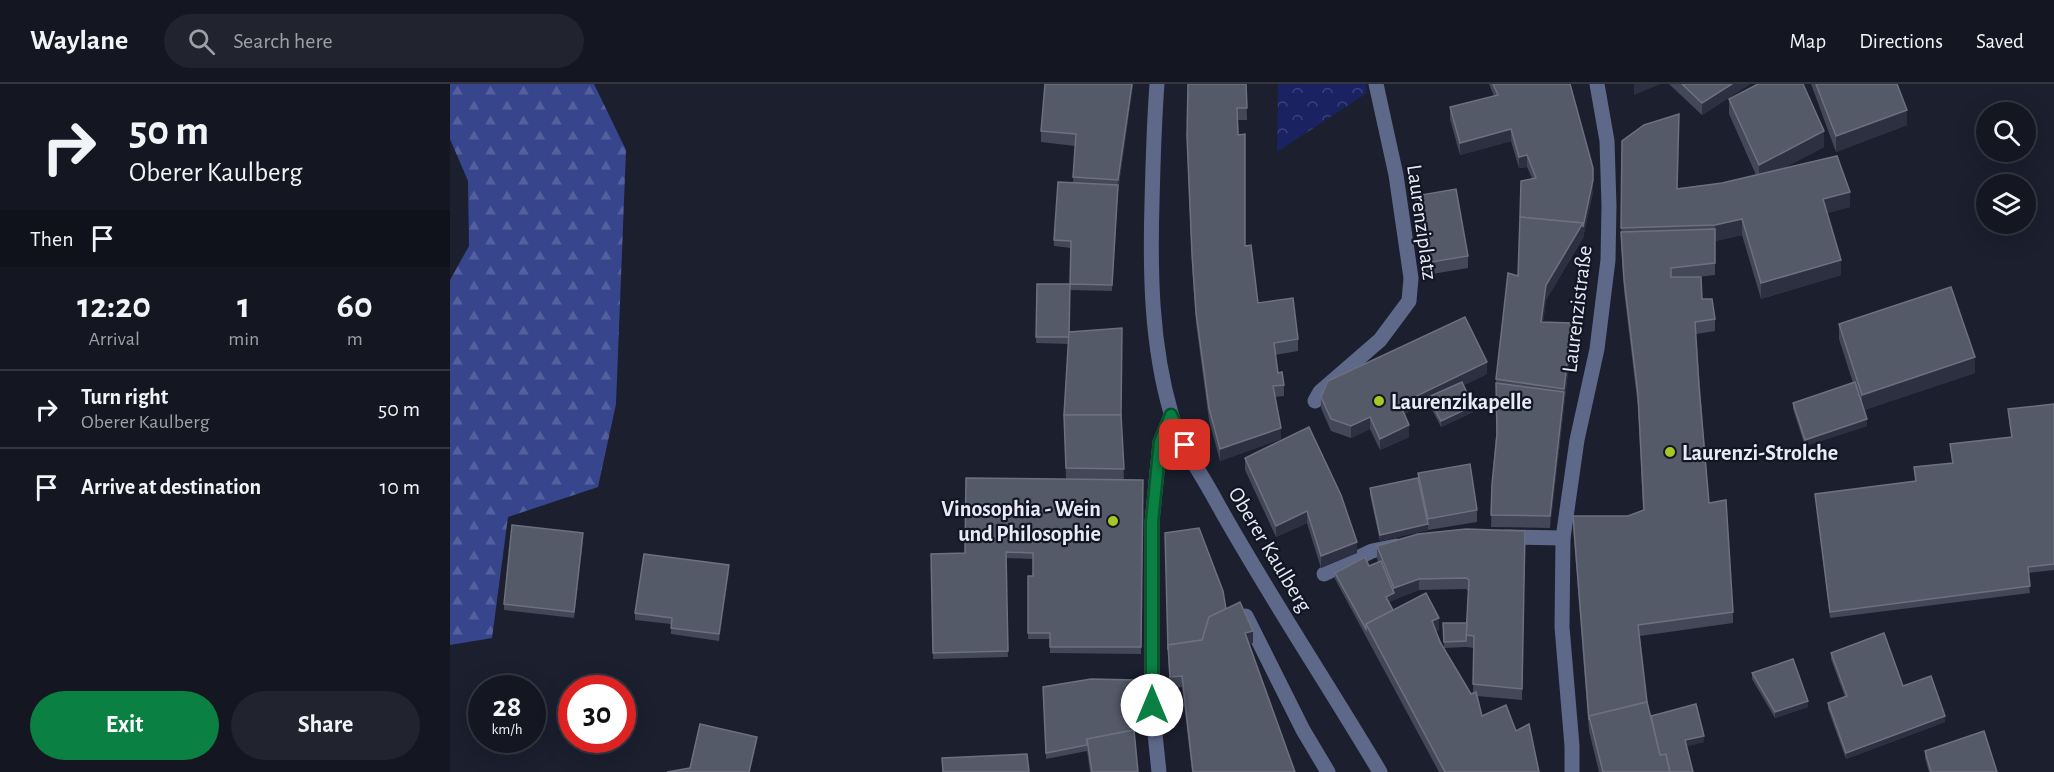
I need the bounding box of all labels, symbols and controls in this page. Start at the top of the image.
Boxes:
search box [164,14,584,68]
icon: search [185,25,218,58]
text: Waylane [30,27,128,55]
text: Search here [233,30,333,52]
text: Map [1790,31,1826,52]
text: Directions [1859,31,1943,52]
text: Saved [1976,31,2024,52]
map controls [1976,102,2036,234]
button: search [1976,102,2036,162]
icon: right [30,108,108,186]
text: 50 m [129,110,209,152]
text: Oberer Kaulberg [129,159,302,186]
street label: Laurenziplatz [1403,163,1441,281]
button: layers [1976,174,2036,234]
icon: arrive [86,222,119,255]
text: Then [30,228,74,250]
street label: Laurenzistraße [1558,244,1596,374]
text: 12:20 [77,288,151,324]
text: 1 [237,288,250,324]
text: 60 [337,288,373,324]
text: Arrival [88,329,140,349]
text: min [228,329,259,349]
text: m [347,329,363,349]
text: Turn right [81,386,168,408]
place label: Laurenzikapelle [1391,391,1532,413]
icon: right [30,393,63,426]
marker: Laurenzikapelle [1372,394,1386,408]
text: 50 m [378,398,420,420]
text: Oberer Kaulberg [81,412,209,432]
pin [1159,419,1210,470]
icon: arrive [1168,428,1201,461]
place label: Laurenzi-Strolche [1682,442,1838,464]
marker: Laurenzi-Strolche [1663,445,1677,459]
icon: arrive [30,471,63,504]
text: Arrive at destination [81,476,261,498]
text: 10 m [380,476,420,498]
street label: Oberer Kaulberg [1224,483,1316,616]
place label: Vinosophia - Wein und Philosophie [941,498,1101,545]
marker: Vinosophia - Wein und Philosophie [1106,514,1120,528]
position arrow [1120,673,1184,737]
speed limit sign: 30 [558,675,636,753]
button: Exit [30,691,219,760]
button: Share [231,691,420,760]
text: 28 [493,692,521,722]
text: km/h [492,722,522,737]

